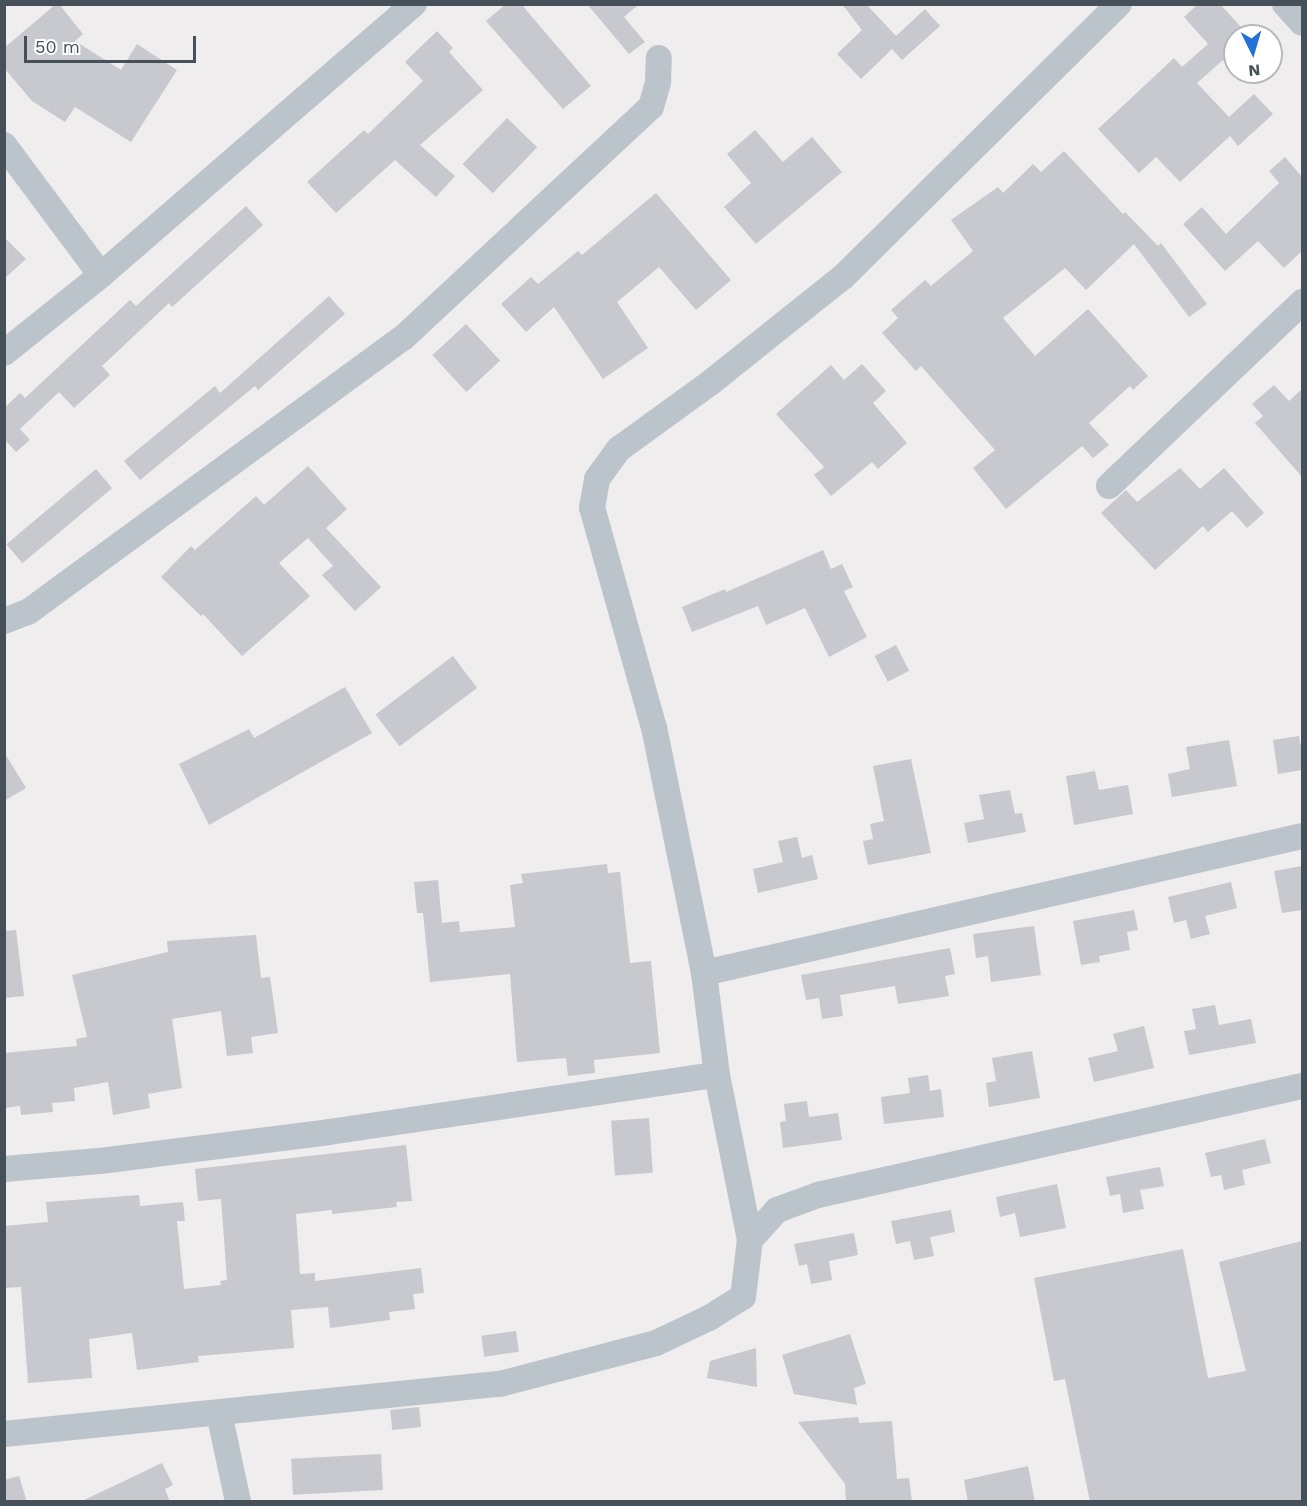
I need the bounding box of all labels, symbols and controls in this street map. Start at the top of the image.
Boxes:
scale bar [27,24,200,62]
north arrow [1223,24,1283,84]
text: 50 m [35,36,80,57]
text: N [1248,60,1261,80]

